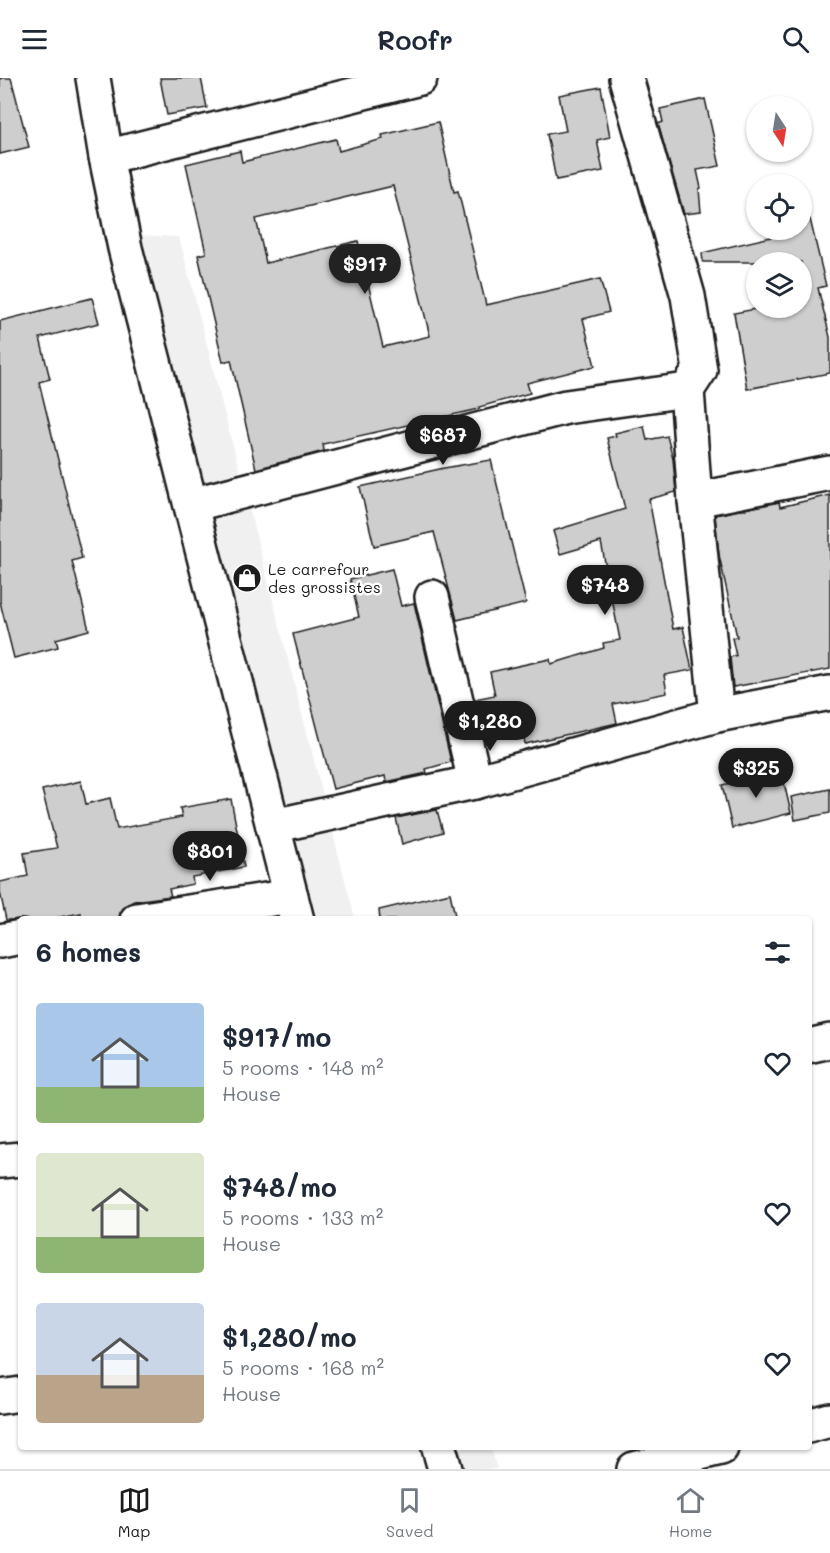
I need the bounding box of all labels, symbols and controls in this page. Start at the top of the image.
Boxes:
text: Roofr [377,22,453,57]
icon: menu [18,23,51,56]
icon: search [779,23,812,56]
north arrow [746,96,812,162]
map controls [746,96,812,318]
button: locate [746,174,812,240]
pin: $917 [329,244,401,295]
text: $917 [343,250,387,276]
button: layers [746,252,812,318]
pin: $687 [407,415,479,466]
text: $687 [419,421,467,447]
place label: Le carrefour des grossistes [268,558,381,597]
shop icon: Le carrefour des grossistes [231,562,263,594]
pin: $748 [569,565,641,616]
text: $748 [581,571,629,597]
pin: $1,280 [441,701,539,752]
text: $1,280 [458,707,522,733]
pin: $325 [720,748,792,799]
text: $325 [732,754,780,780]
pin: $801 [174,831,246,882]
text: $801 [187,837,233,863]
text: 6 homes [36,935,141,969]
icon: filters [761,936,794,969]
text: $917/mo [222,1020,331,1054]
icon: home [84,1027,156,1099]
icon: heart [761,1047,794,1080]
text: 5 rooms · 148 m² [222,1054,384,1080]
text: House [222,1080,281,1106]
text: $748/mo [222,1170,337,1204]
icon: home [84,1177,156,1249]
icon: heart [761,1197,794,1230]
text: 5 rooms · 133 m² [222,1204,383,1230]
text: House [222,1230,281,1256]
text: $1,280/mo [222,1320,357,1354]
icon: home [84,1327,156,1399]
icon: heart [761,1347,794,1380]
text: 5 rooms · 168 m² [222,1354,384,1380]
text: House [222,1380,281,1406]
tab: Map [118,1484,151,1541]
tab: Saved [386,1484,433,1541]
tab: Home [669,1484,712,1541]

